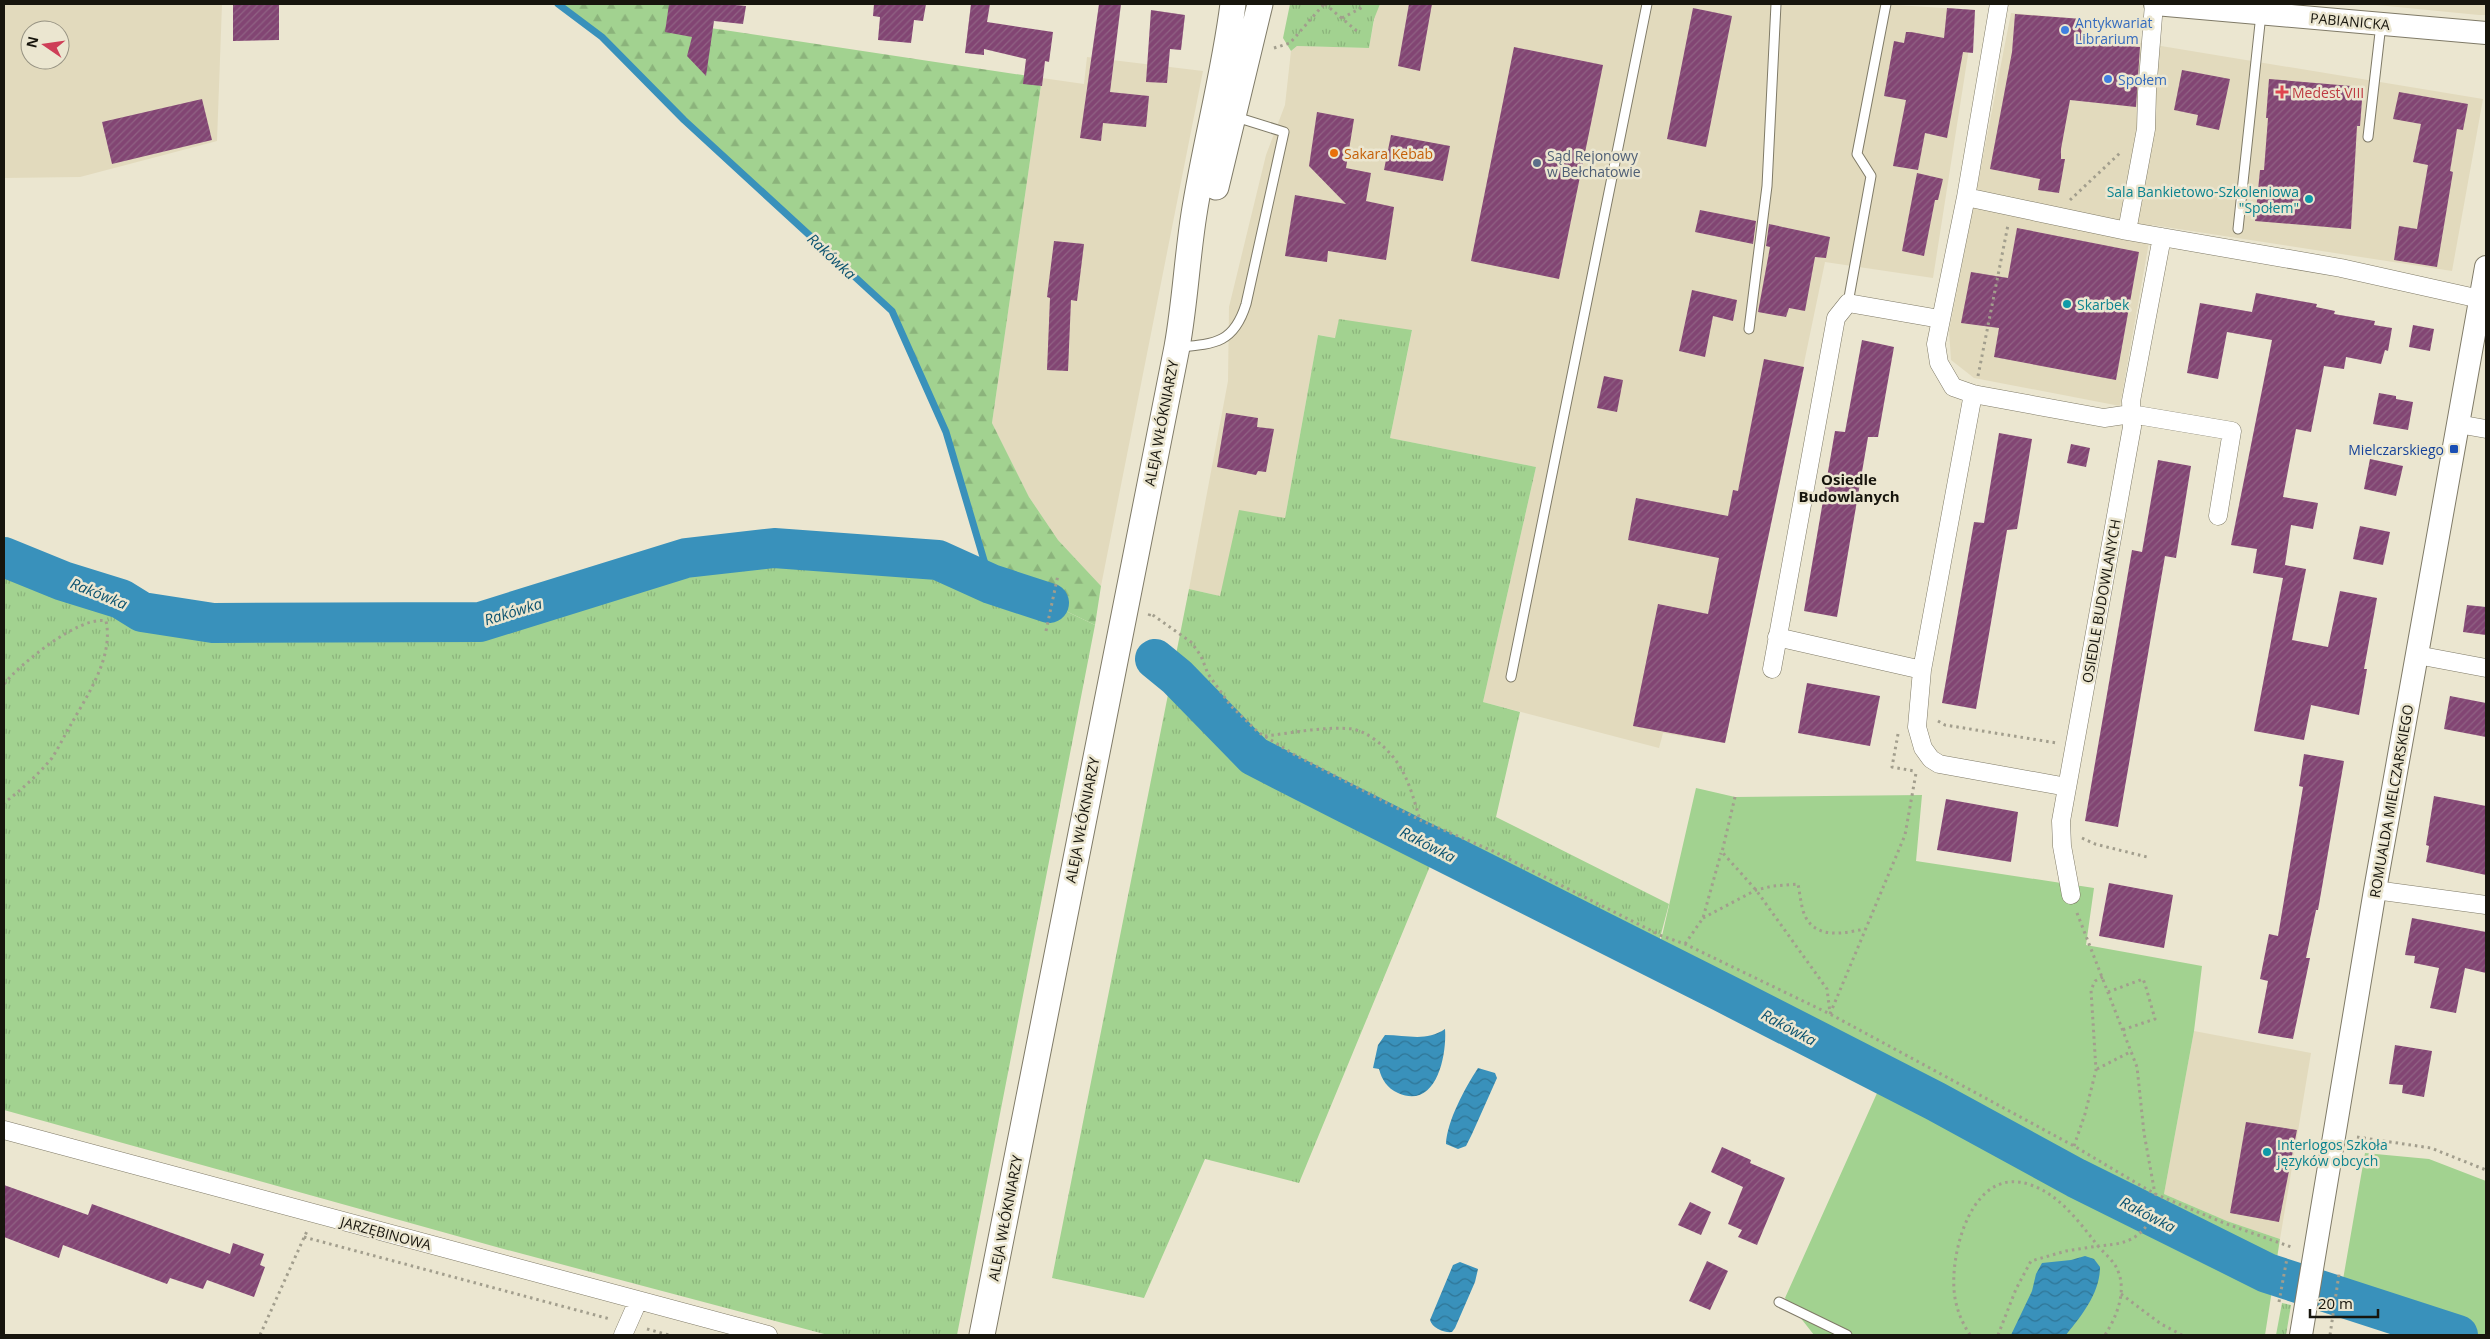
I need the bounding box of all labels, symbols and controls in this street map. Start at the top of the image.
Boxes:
street label: PABIANICKA [2309,8,2391,34]
place label: Antykwariat Librarium [2075,13,2152,48]
north arrow [20,20,70,70]
marker: Antykwariat Librarium [2059,24,2071,36]
text: N [21,34,42,50]
place label: Społem [2118,70,2167,89]
marker: Społem [2102,73,2114,85]
place label: Medest VIII [2292,83,2364,102]
marker: Medest VIII [2276,86,2288,98]
place label: Sakara Kebab [1344,144,1433,163]
place label: Sąd Rejonowy w Bełchatowie [1547,146,1641,181]
marker: Sakara Kebab [1328,147,1340,159]
marker: Sąd Rejonowy w Bełchatowie [1531,157,1543,169]
place label: Sala Bankietowo-Szkoleniowa "Społem" [2107,182,2299,217]
marker: Sala Bankietowo-Szkoleniowa "Społem" [2303,193,2315,205]
water label: Rakówka [803,228,861,284]
place label: Skarbek [2077,295,2130,314]
marker: Skarbek [2061,298,2073,310]
street label: ALEJA WŁÓKNIARZY [1139,358,1183,487]
place label: Mielczarskiego [2348,440,2444,459]
marker: Mielczarskiego [2448,443,2460,455]
district label: Osiedle Budowlanych [1798,469,1900,506]
street label: OSIEDLE BUDOWLANYCH [2077,518,2125,684]
water label: Rakówka [68,573,131,614]
water label: Rakówka [482,593,545,629]
street label: ROMUALDA MIELCZARSKIEGO [2365,703,2417,899]
street label: ALEJA WŁÓKNIARZY [1060,755,1104,884]
water label: Rakówka [1397,822,1459,867]
water label: Rakówka [1758,1004,1820,1050]
place label: Interlogos Szkoła języków obcych [2276,1135,2388,1170]
marker: Interlogos Szkoła języków obcych [2261,1146,2273,1158]
street label: ALEJA WŁÓKNIARZY [983,1153,1027,1282]
water label: Rakówka [2117,1192,2179,1237]
street label: JARZĘBINOWA [337,1211,434,1254]
scale bar [2310,1286,2378,1318]
text: 20 m [2318,1293,2353,1313]

